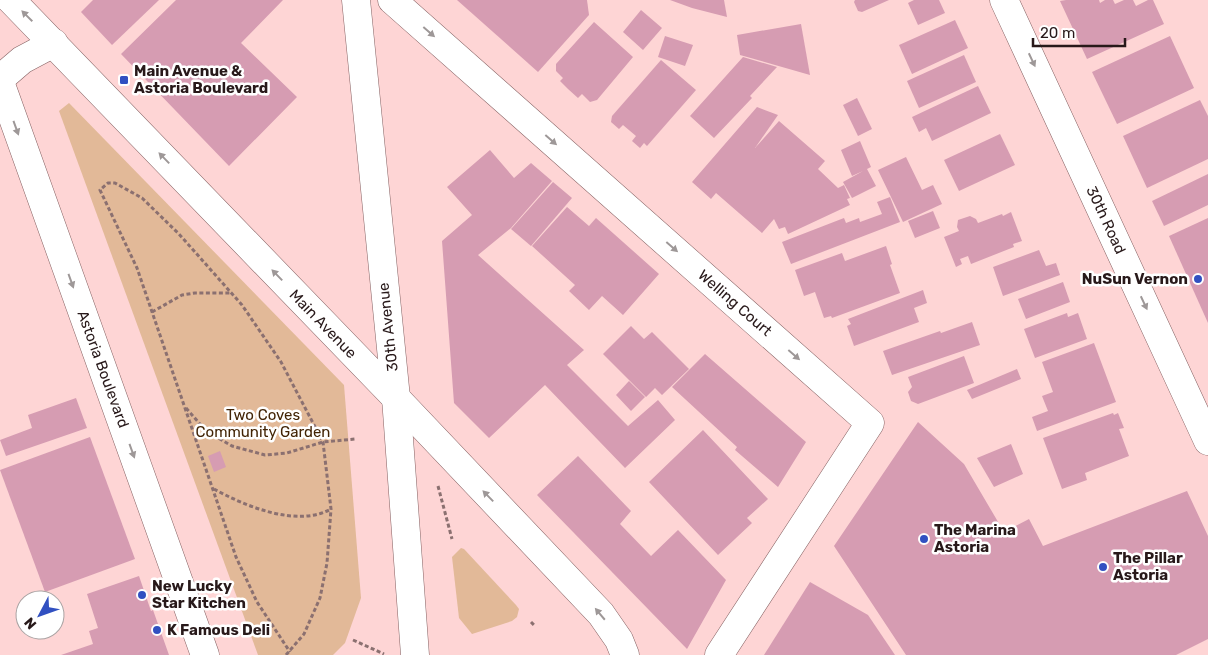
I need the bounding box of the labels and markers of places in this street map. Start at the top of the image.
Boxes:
place label: Main Avenue & Astoria Boulevard [134,62,268,97]
marker: Main Avenue & Astoria Boulevard [118,74,130,86]
place label: NuSun Vernon [1082,270,1188,288]
marker: NuSun Vernon [1192,273,1204,285]
place label: The Marina Astoria [934,521,1016,556]
marker: The Marina Astoria [918,533,930,545]
place label: The Pillar Astoria [1113,549,1183,584]
marker: The Pillar Astoria [1097,561,1109,573]
place label: New Lucky Star Kitchen [152,577,246,612]
marker: New Lucky Star Kitchen [136,589,148,601]
place label: K Famous Deli [167,621,270,639]
marker: K Famous Deli [151,624,163,636]

